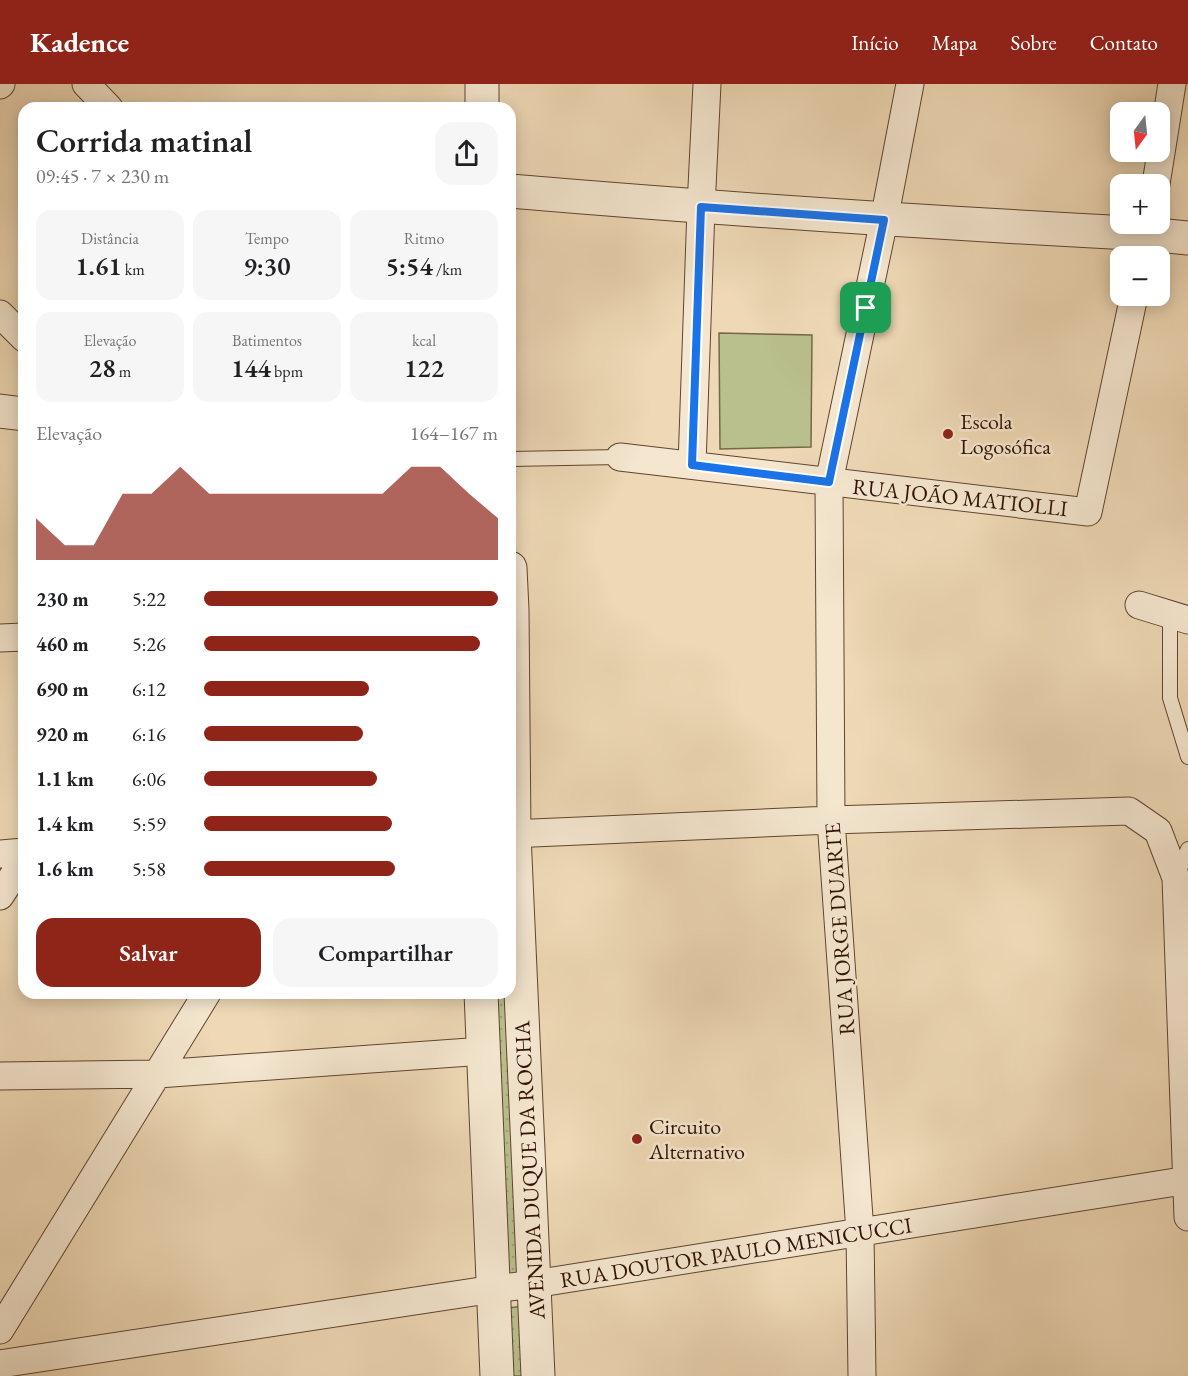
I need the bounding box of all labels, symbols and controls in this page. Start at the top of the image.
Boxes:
text: Kadence [30,24,129,60]
text: Início [851,29,899,56]
text: Mapa [932,29,977,56]
text: Sobre [1010,29,1057,56]
text: Contato [1090,29,1158,56]
north arrow [1110,102,1170,162]
map controls [1110,102,1170,306]
text: Corrida matinal [36,119,252,162]
button: share [435,122,498,185]
text: 09:45 · 7 × 230 m [36,163,169,189]
button: + [1110,174,1170,234]
text: Distância [81,228,139,249]
text: Tempo [245,228,289,249]
text: Ritmo [404,228,444,249]
button: − [1110,246,1170,306]
text: 1.61 [75,249,122,283]
text: 9:30 [243,249,291,283]
text: 5:54 [386,249,433,283]
text: km [122,259,145,280]
text: /km [433,259,462,280]
pin [840,282,891,333]
icon: arrive [849,291,882,324]
text: Elevação [84,330,136,351]
text: Batimentos [232,330,302,351]
text: kcal [412,330,436,351]
text: 28 [89,351,116,385]
text: 144 [231,351,271,385]
text: 122 [404,351,444,385]
text: m [116,361,131,382]
text: bpm [271,361,303,382]
place label: Escola Logosófica [960,407,1051,461]
text: Elevação [36,420,102,446]
text: 164–167 m [410,420,498,446]
marker: Escola Logosófica [941,427,955,441]
street label: RUA JOÃO MATIOLLI [851,472,1069,523]
text: 230 m [36,586,89,612]
text: 5:22 [132,586,166,612]
text: 460 m [36,631,89,657]
text: 5:26 [132,631,166,657]
text: 690 m [36,676,89,702]
text: 6:12 [132,676,166,702]
text: 920 m [36,721,89,747]
text: 6:16 [132,721,166,747]
text: 1.1 km [36,766,94,792]
text: 6:06 [132,766,166,792]
text: 1.4 km [36,811,94,837]
text: 5:59 [132,811,166,837]
street label: RUA JORGE DUARTE [818,822,861,1036]
text: 1.6 km [36,856,94,882]
text: 5:58 [132,856,166,882]
button: Salvar [36,918,261,987]
button: Compartilhar [273,918,498,987]
street label: AVENIDA DUQUE DA ROCHA [507,1019,552,1321]
place label: Circuito Alternativo [648,1112,745,1166]
marker: Circuito Alternativo [630,1132,644,1146]
street label: RUA DOUTOR PAULO MENICUCCI [558,1210,915,1295]

